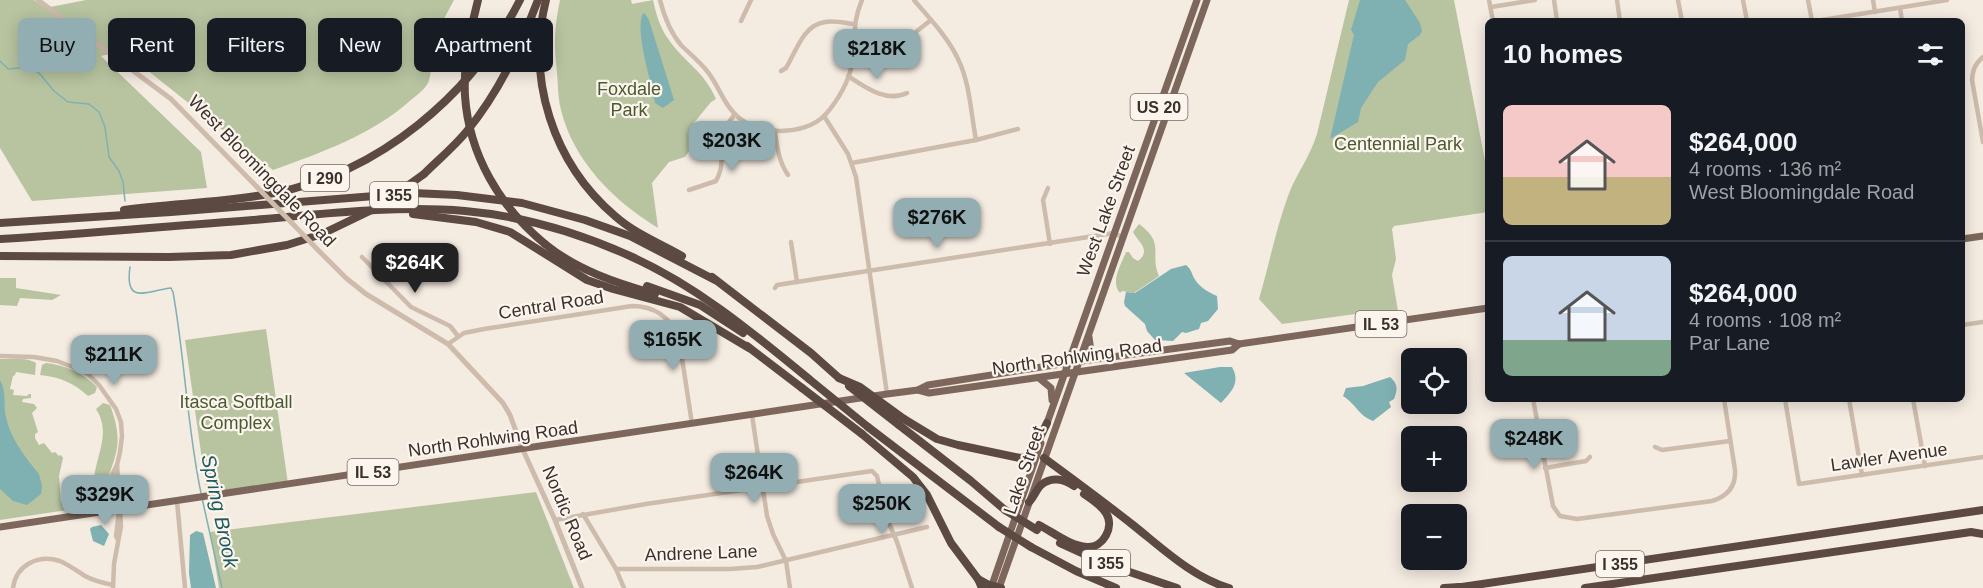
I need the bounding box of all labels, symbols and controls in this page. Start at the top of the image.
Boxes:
chip: Buy [18,18,96,72]
chip: Rent [108,18,195,72]
chip: Filters [207,18,306,72]
chip: New [318,18,402,72]
chip: Apartment [414,18,553,72]
pin: $218K [835,29,919,80]
text: $218K [848,37,906,59]
icon: filters [1914,38,1947,71]
text: 10 homes [1503,39,1623,69]
park label: Foxdale Park [597,79,661,120]
street label: West Bloomingdale Road [184,91,340,251]
road number: US 20 [1130,94,1188,120]
pin: $203K [690,121,774,172]
text: $264,000 [1689,127,1797,157]
text: $203K [703,129,761,151]
icon: home [1551,129,1623,201]
park label: Centennial Park [1334,134,1463,154]
street label: West Lake Street [1073,143,1139,279]
text: 4 rooms · 136 m² [1689,158,1841,180]
road number: I 290 [301,165,349,191]
text: West Bloomingdale Road [1689,181,1914,203]
road number: I 355 [370,182,418,208]
pin: $276K [895,198,979,249]
text: $276K [908,206,966,228]
pin: $264K [373,243,457,294]
text: $264K [386,251,444,273]
text: $264,000 [1689,278,1797,308]
icon: home [1551,280,1623,352]
street label: Central Road [497,287,605,323]
text: 4 rooms · 108 m² [1689,309,1841,331]
road number: IL 53 [1356,311,1406,337]
pin: $165K [631,320,715,371]
text: $165K [644,328,702,350]
text: Par Lane [1689,332,1770,354]
pin: $211K [72,335,156,386]
street label: North Rohlwing Road [991,335,1163,379]
text: $211K [85,343,143,365]
map controls [1401,348,1467,570]
button: locate [1401,348,1467,414]
park label: Itasca Softball Complex [179,392,293,433]
street label: North Rohlwing Road [407,417,579,461]
pin: $248K [1492,419,1576,470]
street label: Lake Street [1000,423,1048,517]
button: + [1401,426,1467,492]
text: $248K [1505,427,1563,449]
street label: Lawler Avenue [1829,439,1949,475]
water label: Spring Brook [197,452,243,571]
pin: $264K [712,453,796,504]
road number: IL 53 [348,459,398,485]
text: $264K [725,461,783,483]
street label: Nordic Road [538,463,596,563]
pin: $329K [63,475,147,526]
text: $329K [76,483,134,505]
pin: $250K [840,484,924,535]
text: $250K [853,492,911,514]
button: − [1401,504,1467,570]
street label: Andrene Lane [644,541,758,565]
road number: I 355 [1082,550,1130,576]
road number: I 355 [1596,551,1644,577]

